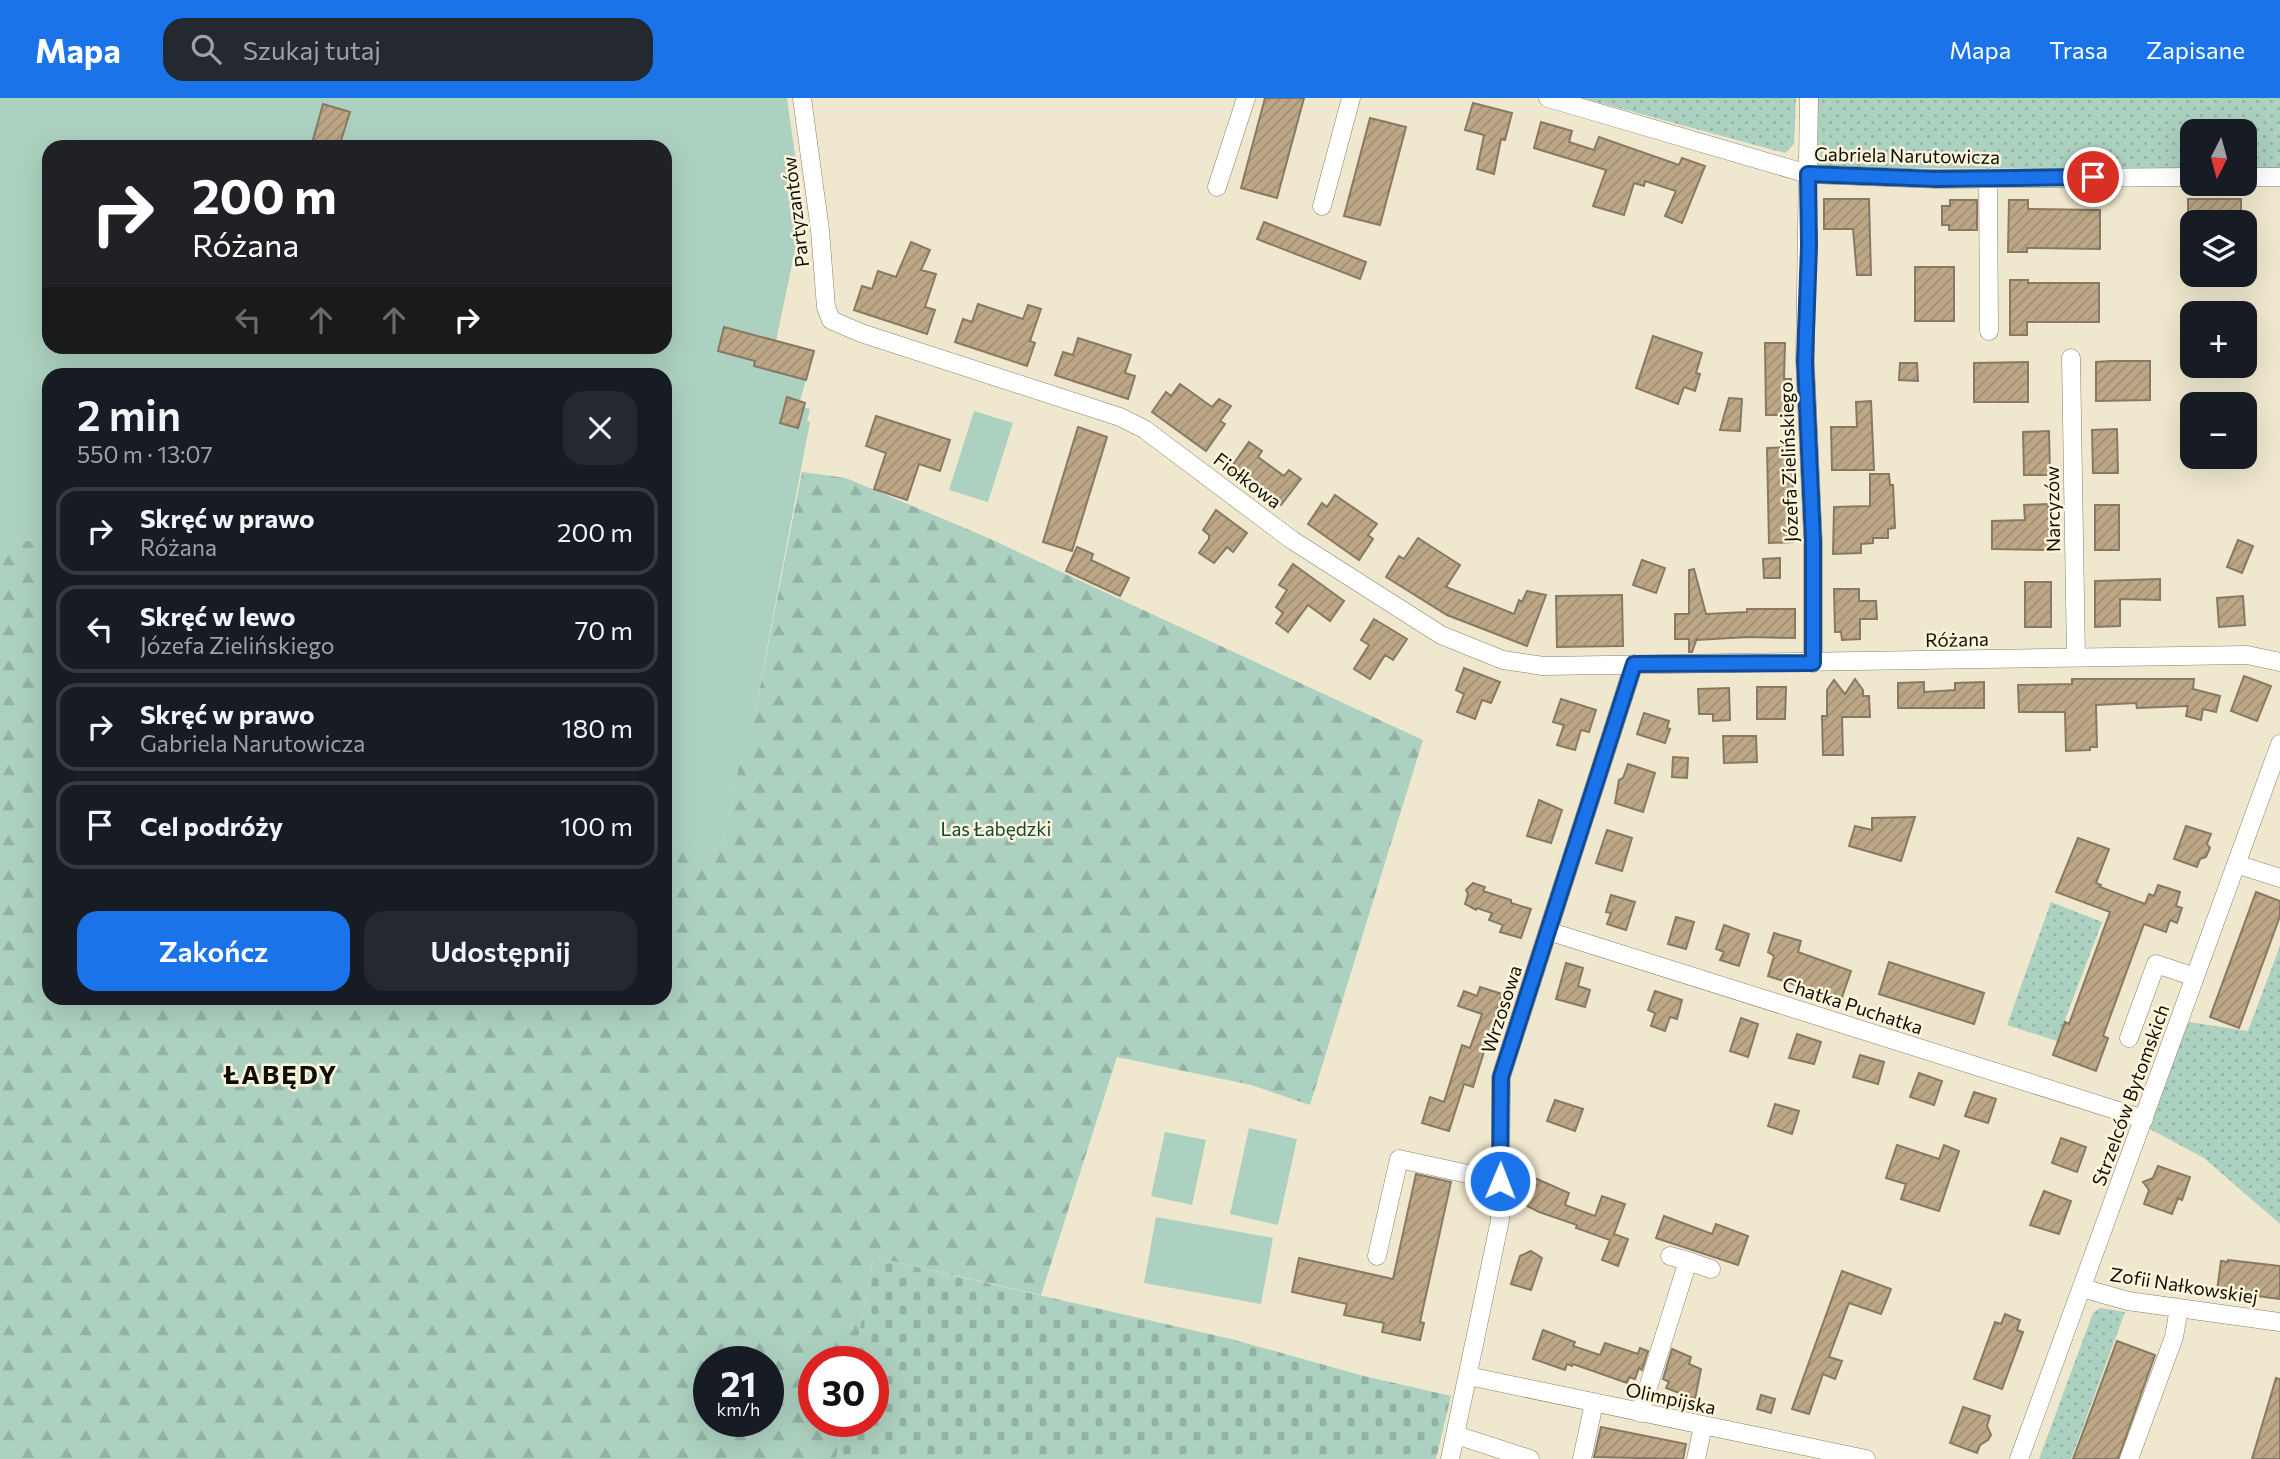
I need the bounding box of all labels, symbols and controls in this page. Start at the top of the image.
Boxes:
search box [163,18,653,81]
text: Mapa [35,29,121,70]
icon: search [187,30,225,68]
text: Szukaj tutaj [243,34,381,65]
text: Mapa [1949,35,2011,64]
text: Trasa [2049,35,2108,64]
text: Zapisane [2146,35,2245,64]
north arrow [2180,119,2258,196]
map controls [2180,119,2257,469]
street label: Gabriela Narutowicza [1814,142,2000,168]
pin [2063,147,2123,207]
street label: Partyzantów [777,155,813,269]
icon: arrive [2074,158,2112,196]
text: 200 m [192,164,337,224]
icon: right [77,168,168,259]
button: layers [2180,210,2257,287]
text: Różana [192,224,299,264]
icon: left [229,301,267,339]
icon: ahead [302,301,340,339]
icon: ahead [375,301,413,339]
icon: right [448,301,486,339]
button: + [2180,301,2257,378]
street label: Józefa Zielińskiego [1774,381,1802,543]
text: 2 min [77,388,181,440]
button: close [563,391,637,465]
button: − [2180,392,2257,469]
text: 550 m · 13:07 [77,440,213,468]
street label: Fiołkowa [1210,447,1286,513]
street label: Narcyzów [2040,466,2064,552]
text: Skręć w prawo [140,502,315,533]
icon: right [81,512,119,550]
text: 200 m [557,516,633,547]
text: Różana [140,533,217,561]
text: Skręć w lewo [140,600,296,631]
icon: left [81,610,119,648]
text: 70 m [575,614,633,645]
street label: Różana [1925,627,1989,651]
text: Józefa Zielińskiego [140,631,334,659]
text: Skręć w prawo [140,698,315,729]
icon: right [81,708,119,746]
text: 180 m [561,712,633,743]
text: Gabriela Narutowicza [140,729,365,757]
icon: arrive [81,806,119,844]
text: Cel podróży [140,810,283,841]
text: 100 m [560,810,633,841]
park label: Las Łabędzki [941,817,1051,840]
button: Zakończ [77,911,350,991]
button: Udostępnij [364,911,637,991]
street label: Wrzosowa [1476,962,1526,1056]
street label: Chatka Puchatka [1780,971,1926,1039]
street label: Strzelców Bytomskich [2086,1001,2174,1189]
district label: ŁABĘDY [223,1058,338,1089]
position arrow [1463,1144,1537,1218]
street label: Zofii Nałkowskiej [2108,1262,2260,1308]
speed limit sign: 30 [798,1346,889,1437]
text: 21 [721,1361,756,1404]
street label: Olimpijska [1624,1377,1718,1419]
text: km/h [717,1398,760,1420]

